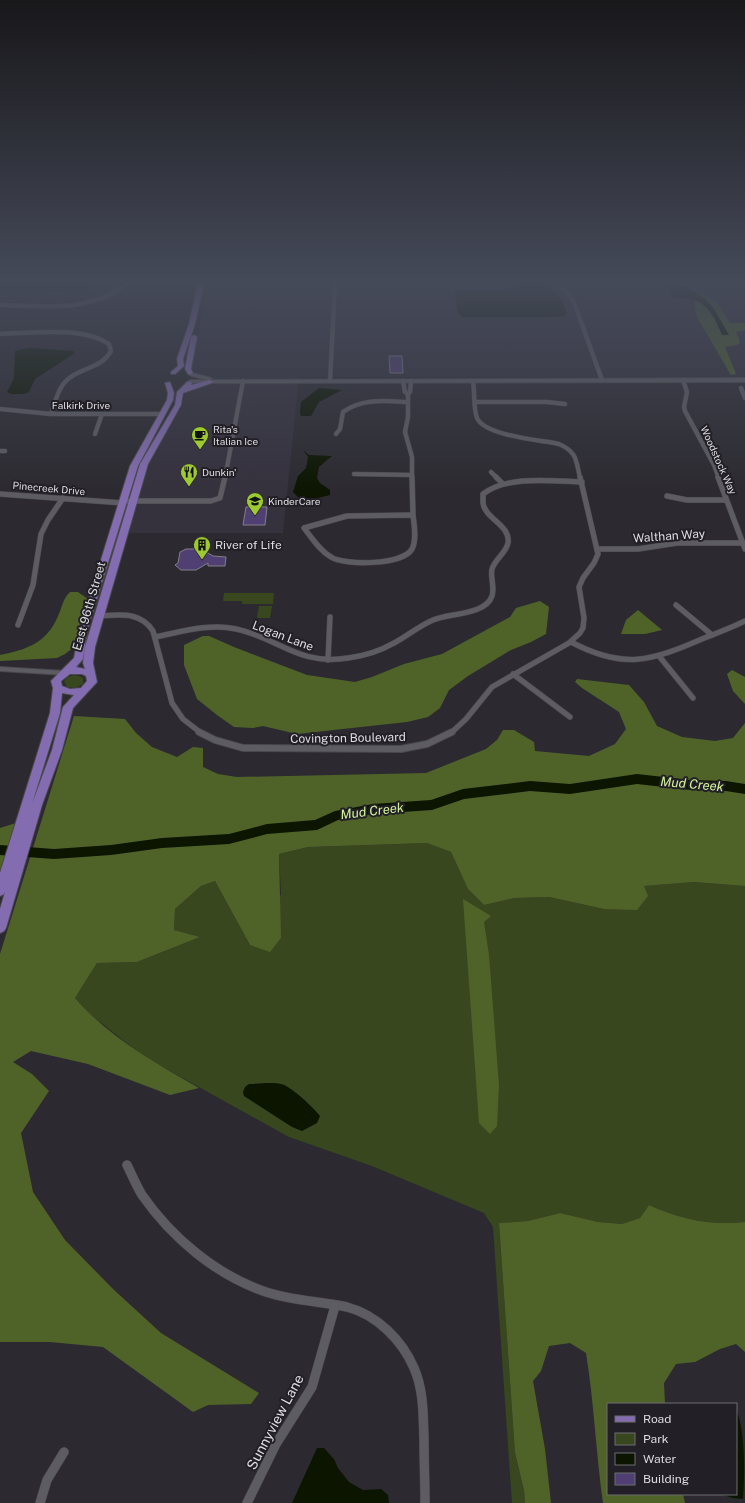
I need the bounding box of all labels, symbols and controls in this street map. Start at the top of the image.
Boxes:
street label: Falkirk Drive [52,399,111,411]
place label: Rita's Italian Ice [213,423,259,447]
street label: Woodstock Way [699,424,740,497]
cafe icon: Rita's Italian Ice [190,425,210,450]
restaurant icon: Dunkin' [179,462,199,487]
place label: Dunkin' [202,466,236,478]
street label: Pinecreek Drive [12,479,86,497]
school or university icon: KinderCare [245,491,265,516]
place label: KinderCare [268,495,321,507]
street label: Walthan Way [632,526,706,546]
building icon: River of Life [192,535,212,560]
place label: River of Life [215,538,282,552]
street label: East 96th Street [70,560,108,652]
street label: Logan Lane [250,618,316,654]
street label: Covington Boulevard [290,730,406,746]
water label: Mud Creek [660,774,724,794]
water label: Mud Creek [339,800,405,822]
street label: Sunnyview Lane [243,1372,307,1472]
legend [607,1403,737,1495]
text: Road [643,1412,671,1426]
text: Park [643,1432,669,1446]
text: Water [643,1452,677,1466]
text: Building [643,1472,689,1486]

